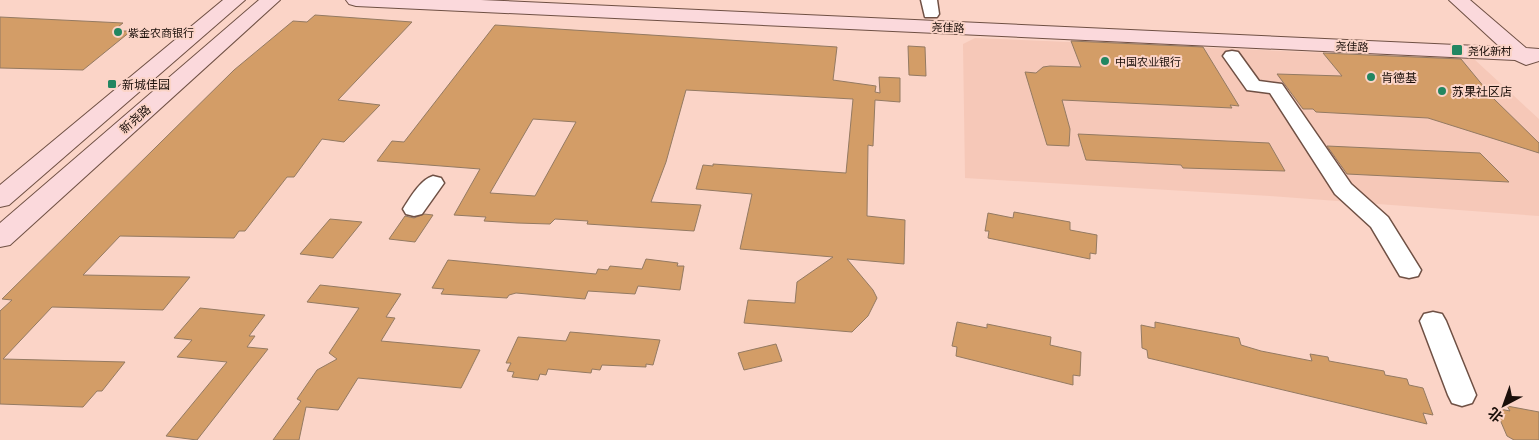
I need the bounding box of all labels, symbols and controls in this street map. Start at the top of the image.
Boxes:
street label: 尧佳路 [931,19,965,35]
place label: 紫金农商银行 [128,25,194,40]
marker: 紫金农商银行 [112,26,124,38]
street label: 尧佳路 [1335,38,1369,54]
marker: 尧化新村 [1450,43,1464,57]
place label: 尧化新村 [1468,43,1512,58]
place label: 中国农业银行 [1115,54,1181,69]
marker: 中国农业银行 [1099,55,1111,67]
place label: 肯德基 [1381,69,1417,86]
marker: 肯德基 [1365,71,1377,83]
place label: 新城佳园 [122,76,170,93]
marker: 新城佳园 [106,78,118,90]
place label: 苏果社区店 [1452,83,1512,100]
marker: 苏果社区店 [1436,85,1448,97]
street label: 新尧路 [116,101,154,137]
north arrow [1479,380,1529,430]
text: 北 [1484,403,1507,427]

